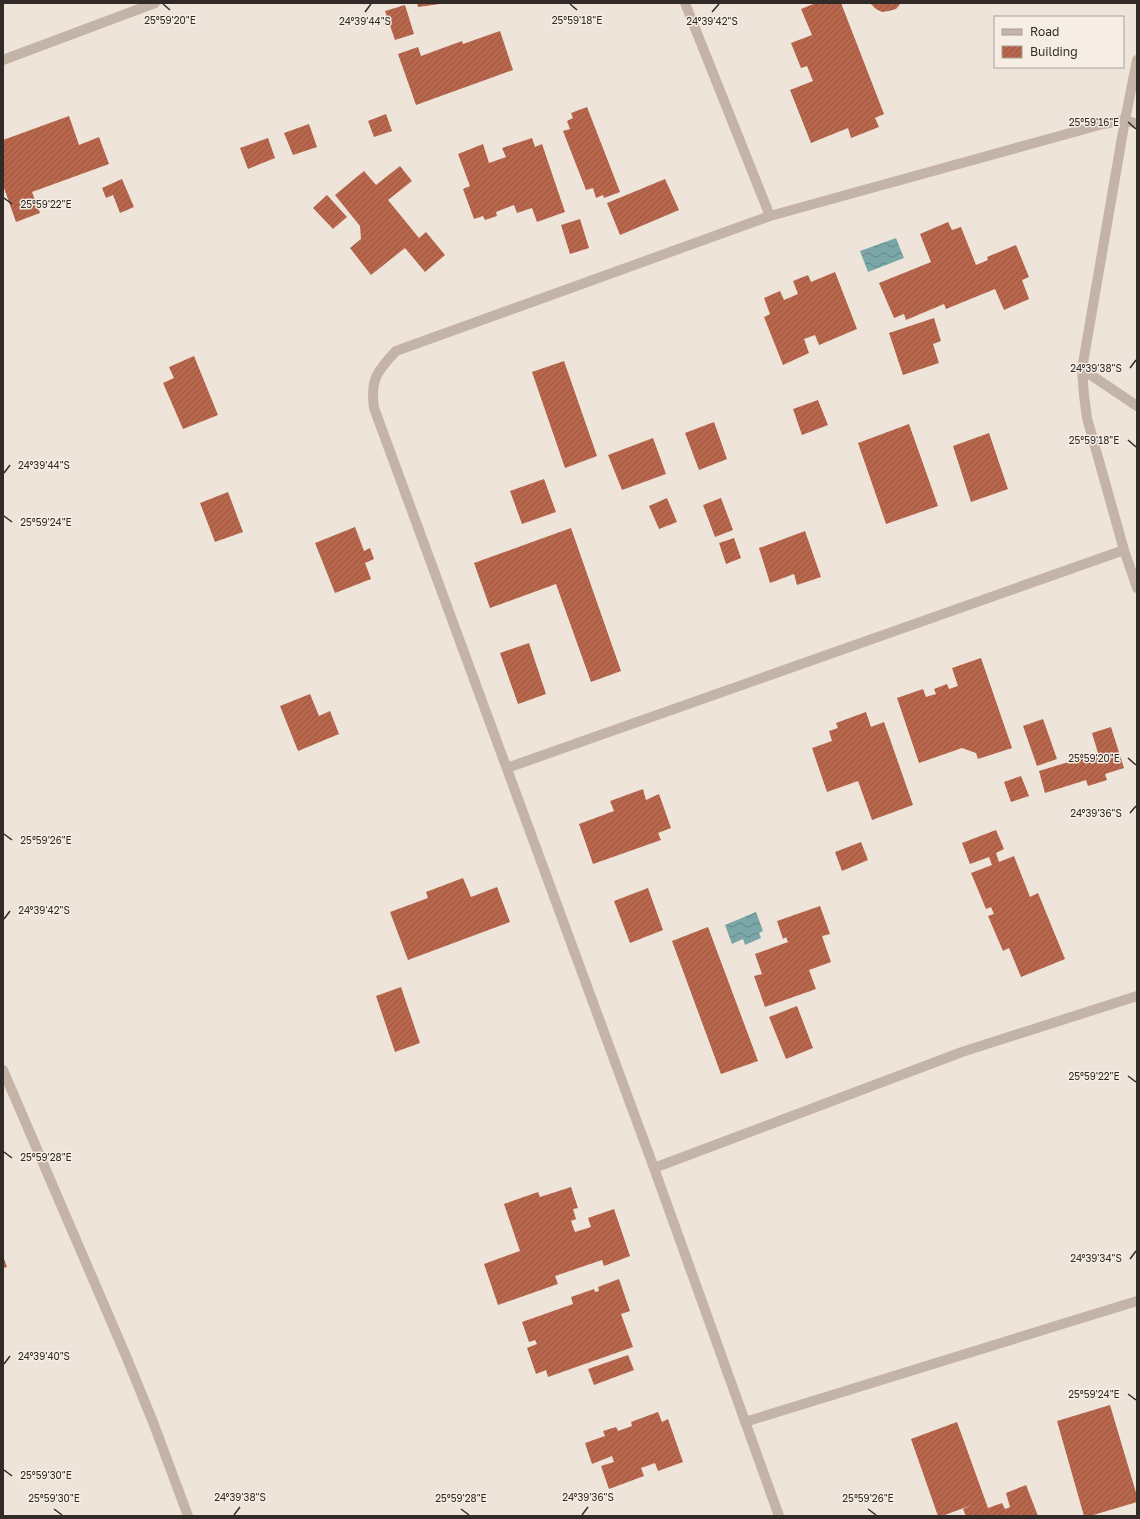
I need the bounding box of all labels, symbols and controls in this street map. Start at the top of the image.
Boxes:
text: 25°59'20"E [144,14,196,26]
text: 25°59'18"E [552,14,602,26]
text: 24°39'44"S [339,15,391,27]
text: 24°39'42"S [686,15,738,27]
legend [994,16,1124,68]
text: Road [1030,24,1059,39]
text: Building [1030,44,1078,59]
text: 25°59'16"E [1069,116,1119,128]
text: 25°59'22"E [20,198,72,210]
text: 24°39'38"S [1070,362,1122,374]
text: 25°59'18"E [1069,434,1119,446]
text: 24°39'44"S [18,459,70,471]
text: 25°59'24"E [20,516,72,528]
text: 25°59'20"E [1068,752,1120,764]
text: 24°39'36"S [1070,807,1122,819]
text: 25°59'26"E [20,834,72,846]
text: 24°39'42"S [18,904,70,916]
text: 25°59'22"E [1068,1070,1120,1082]
text: 25°59'28"E [20,1151,72,1163]
text: 24°39'34"S [1070,1252,1122,1264]
text: 24°39'40"S [18,1350,70,1362]
text: 25°59'24"E [1068,1388,1120,1400]
text: 25°59'30"E [20,1469,72,1481]
text: 24°39'38"S [214,1491,266,1503]
text: 24°39'36"S [562,1491,614,1503]
text: 25°59'30"E [28,1492,80,1504]
text: 25°59'28"E [435,1492,487,1504]
text: 25°59'26"E [842,1492,894,1504]

